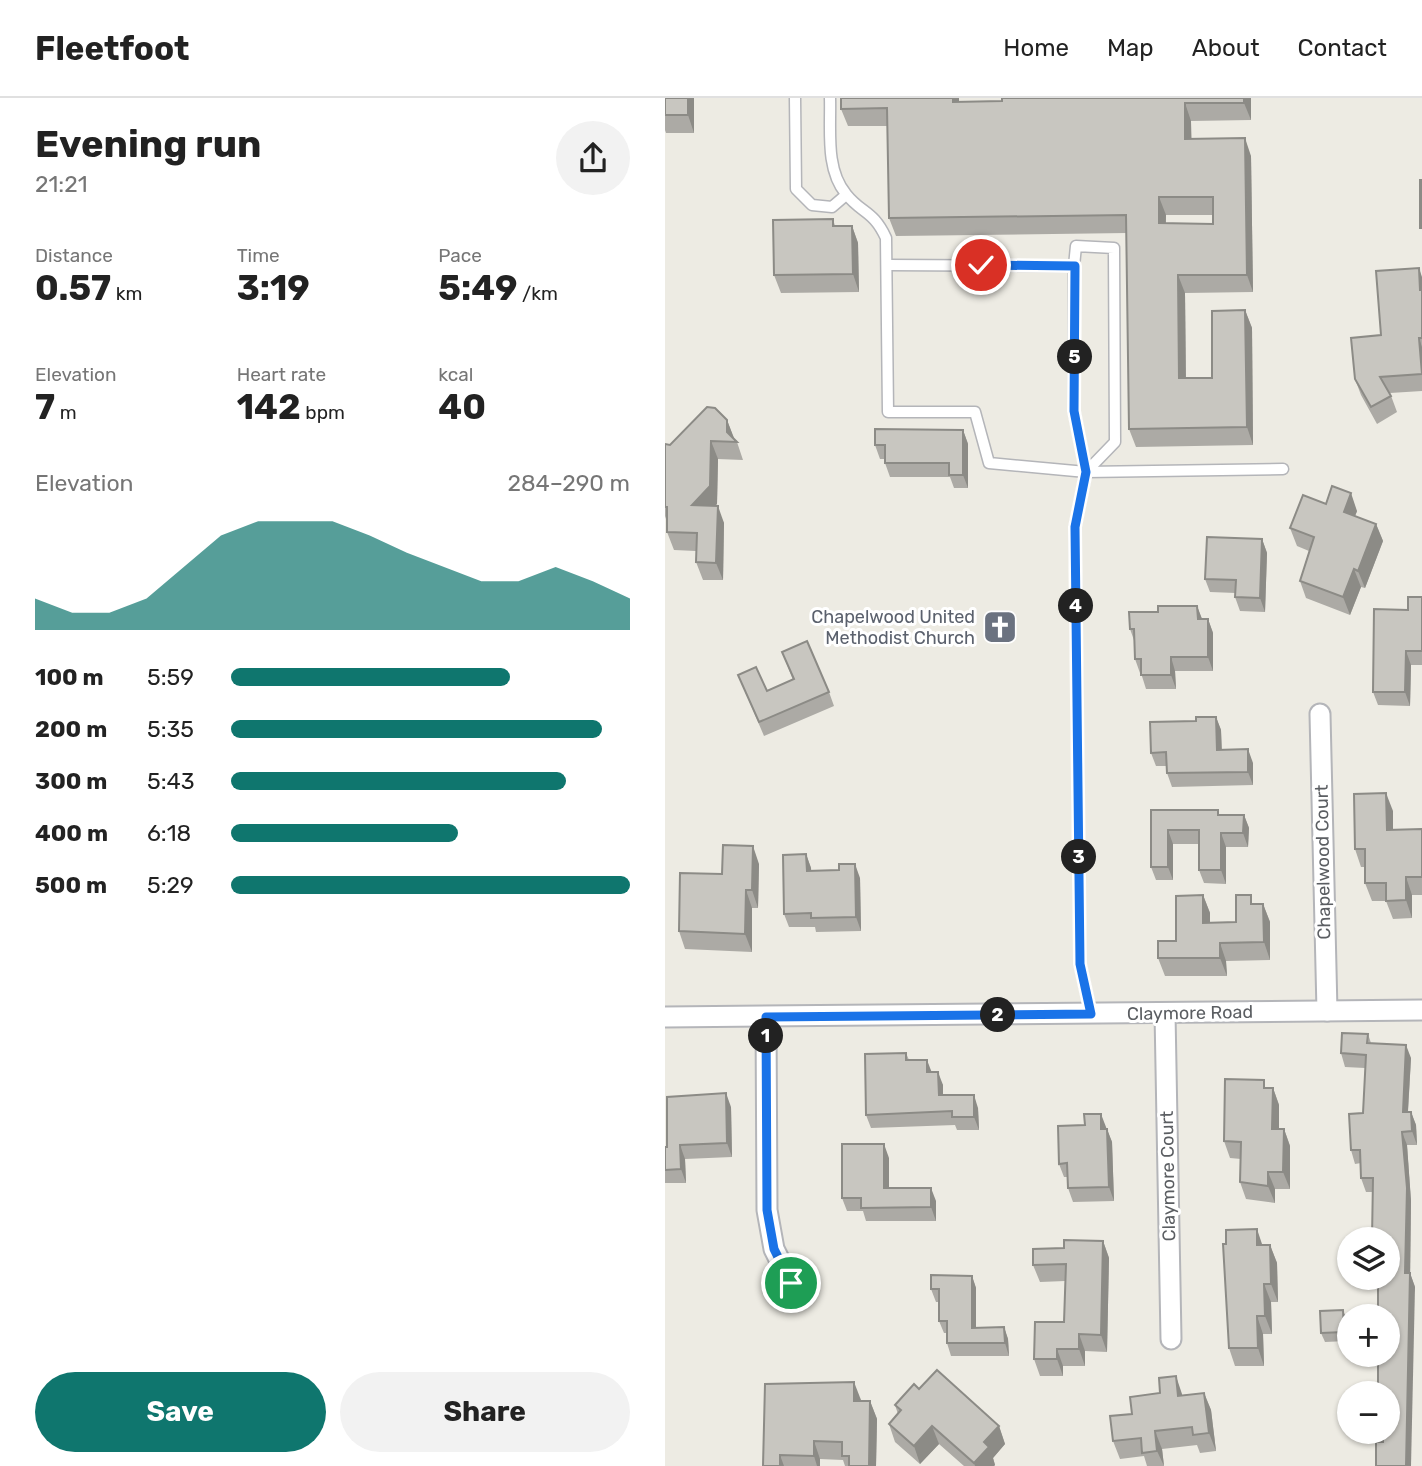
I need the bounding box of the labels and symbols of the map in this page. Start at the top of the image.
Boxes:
pin [951,235,1011,295]
pin: 5 [1057,340,1093,374]
pin: 4 [1059,588,1093,624]
place label: Chapelwood United Methodist Church [811,606,975,649]
church icon: Chapelwood United Methodist Church [981,608,1019,646]
street label: Chapelwood Court [1311,784,1335,940]
pin: 3 [1061,840,1097,874]
pin: 2 [981,998,1015,1032]
street label: Claymore Road [1127,1001,1253,1025]
pin: 1 [749,1018,784,1054]
street label: Claymore Court [1156,1111,1180,1241]
pin [761,1253,821,1313]

